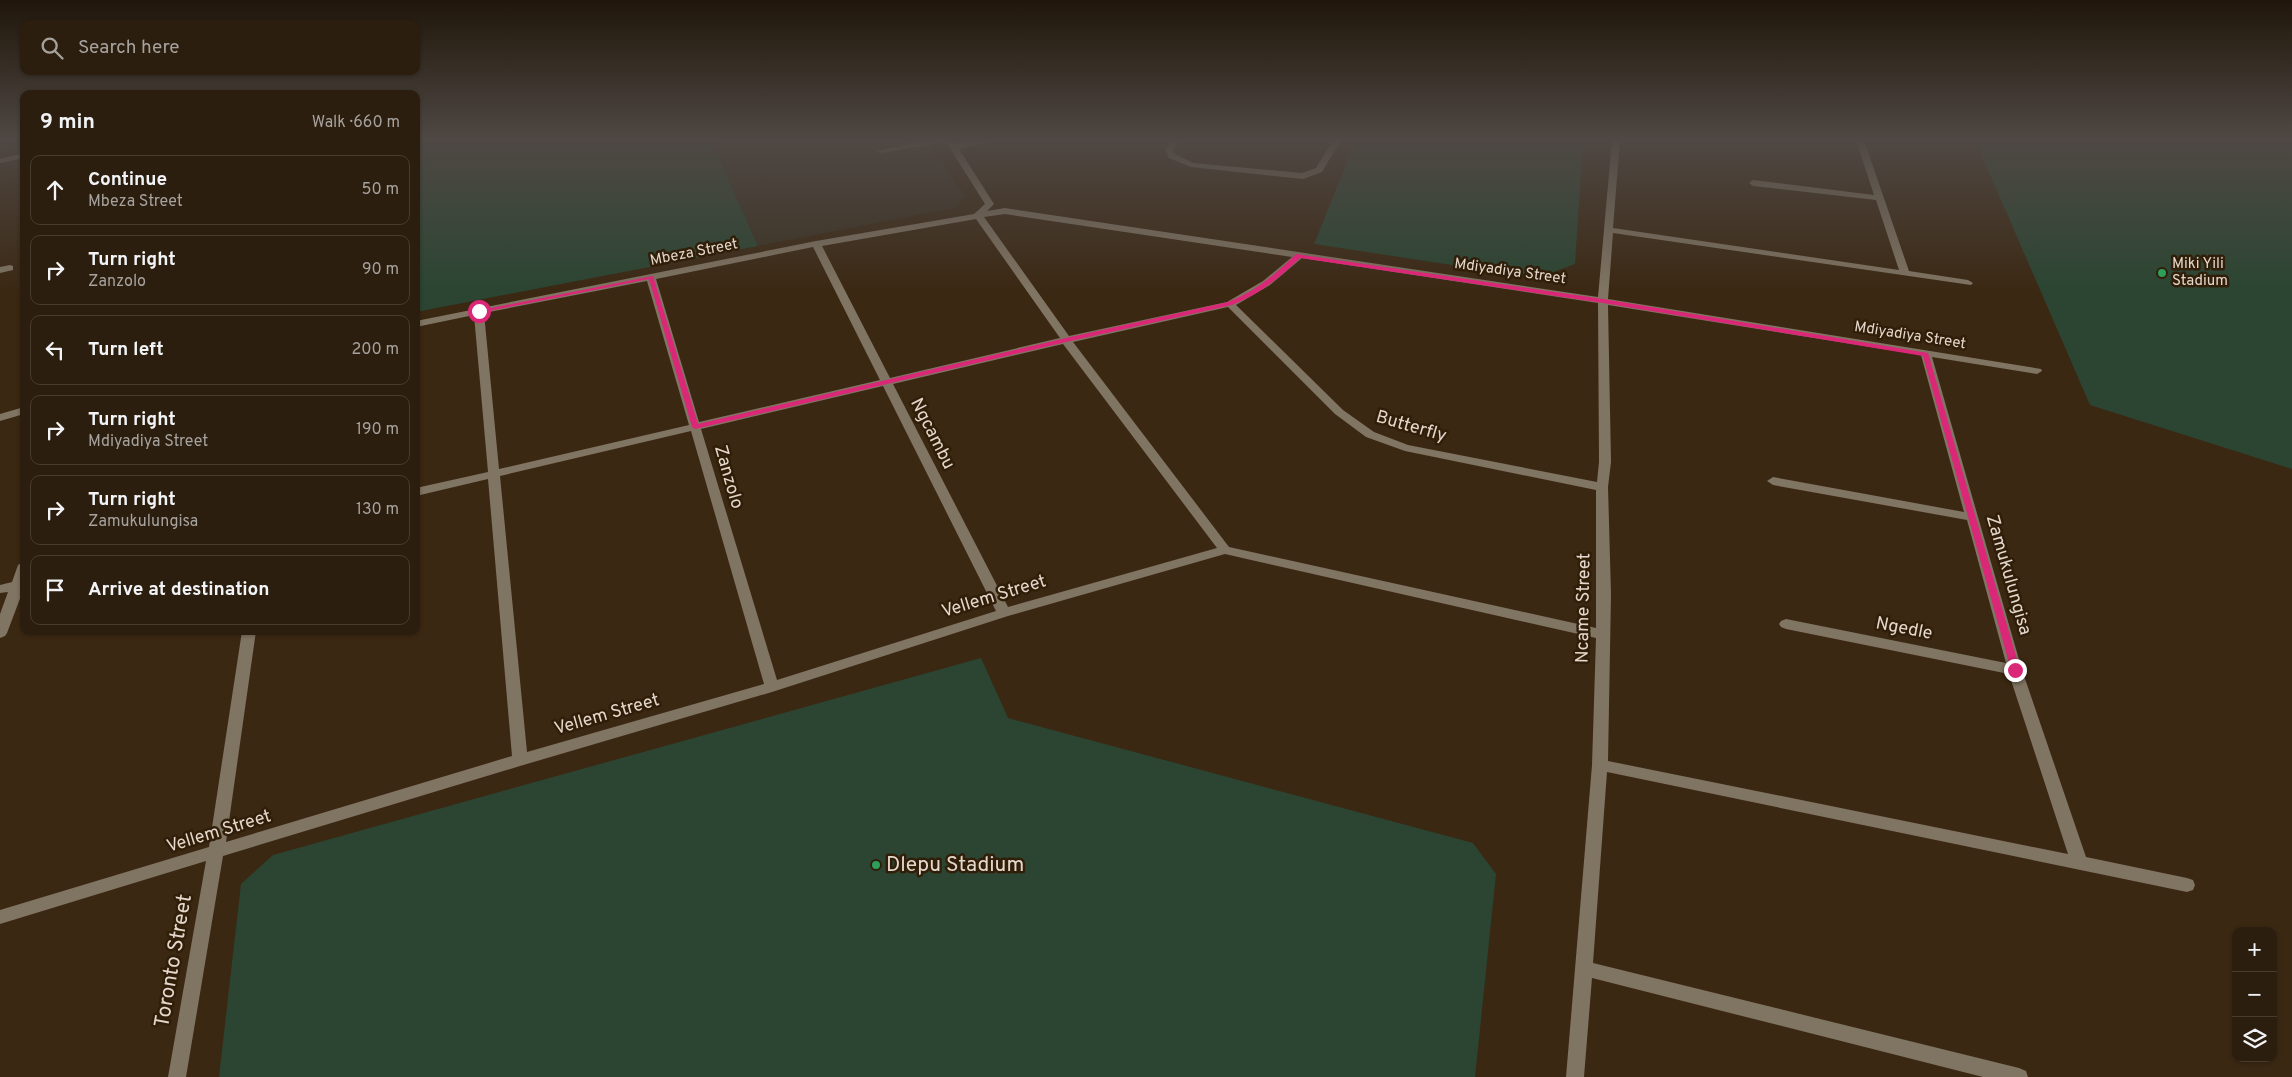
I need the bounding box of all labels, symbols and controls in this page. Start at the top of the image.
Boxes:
search box [20,20,420,75]
icon: search [38,34,66,62]
text: Search here [78,36,180,60]
text: 9 min [40,109,95,136]
text: Walk · 660 m [312,113,400,133]
text: Continue [88,168,167,192]
icon: ahead [41,176,69,204]
text: 50 m [362,180,399,200]
text: Mbeza Street [88,192,183,212]
street label: Mbeza Street [649,235,739,271]
text: Turn right [88,248,176,272]
street label: Mdiyadiya Street [1453,255,1567,289]
place label: Miki Yili Stadium [2172,255,2228,291]
icon: right [41,256,69,284]
text: 90 m [362,260,399,280]
marker: Miki Yili Stadium [2156,267,2168,279]
text: Zanzolo [88,272,146,292]
route start [468,300,491,323]
street label: Mdiyadiya Street [1853,318,1967,354]
icon: left [41,336,69,364]
text: Turn left [88,338,164,362]
text: 200 m [351,340,399,360]
street label: Ngcambu [904,395,960,473]
street label: Butterfly [1373,406,1449,448]
text: Turn right [88,408,176,432]
icon: right [41,416,69,444]
text: 190 m [356,420,399,440]
text: Mdiyadiya Street [88,432,208,452]
street label: Zanzolo [708,442,748,512]
text: Turn right [88,488,176,512]
icon: right [41,496,69,524]
text: 130 m [356,500,399,520]
text: Zamukulungisa [88,512,198,532]
street label: Zamukulungisa [1980,512,2036,638]
street label: Ncame Street [1572,553,1596,663]
street label: Vellem Street [939,570,1049,624]
icon: arrive [41,576,69,604]
text: Arrive at destination [88,578,269,602]
street label: Ngedle [1874,612,1934,646]
route end [2004,659,2027,682]
street label: Vellem Street [552,689,662,741]
street label: Vellem Street [164,805,274,859]
place label: Dlepu Stadium [886,852,1024,879]
marker: Dlepu Stadium [870,859,882,871]
street label: Toronto Street [149,892,199,1030]
map controls [2232,927,2277,1062]
button: + [2232,927,2277,972]
button: − [2232,972,2277,1017]
button: layers [2232,1017,2277,1062]

